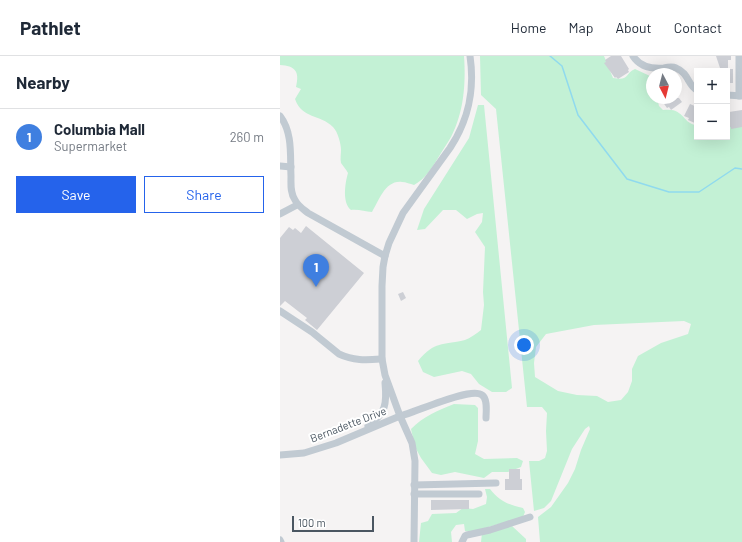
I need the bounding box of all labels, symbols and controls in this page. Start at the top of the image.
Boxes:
text: Pathlet [20,16,81,39]
text: Home [511,19,547,36]
text: Map [569,19,593,36]
text: About [615,19,652,36]
text: Contact [674,19,722,36]
north arrow [646,68,682,104]
map controls [694,68,730,140]
button: + [694,68,730,104]
text: Nearby [16,72,70,92]
button: − [694,104,730,140]
text: Columbia Mall [54,120,145,138]
text: 1 [27,129,31,145]
text: 260 m [230,129,264,145]
text: Supermarket [54,138,127,154]
button: Save [16,176,136,213]
button: Share [144,176,264,213]
pin: 1 [303,254,329,287]
your location [514,335,534,355]
street label: Bernadette Drive [308,403,388,444]
scale bar [292,514,374,533]
text: 100 m [298,516,326,529]

